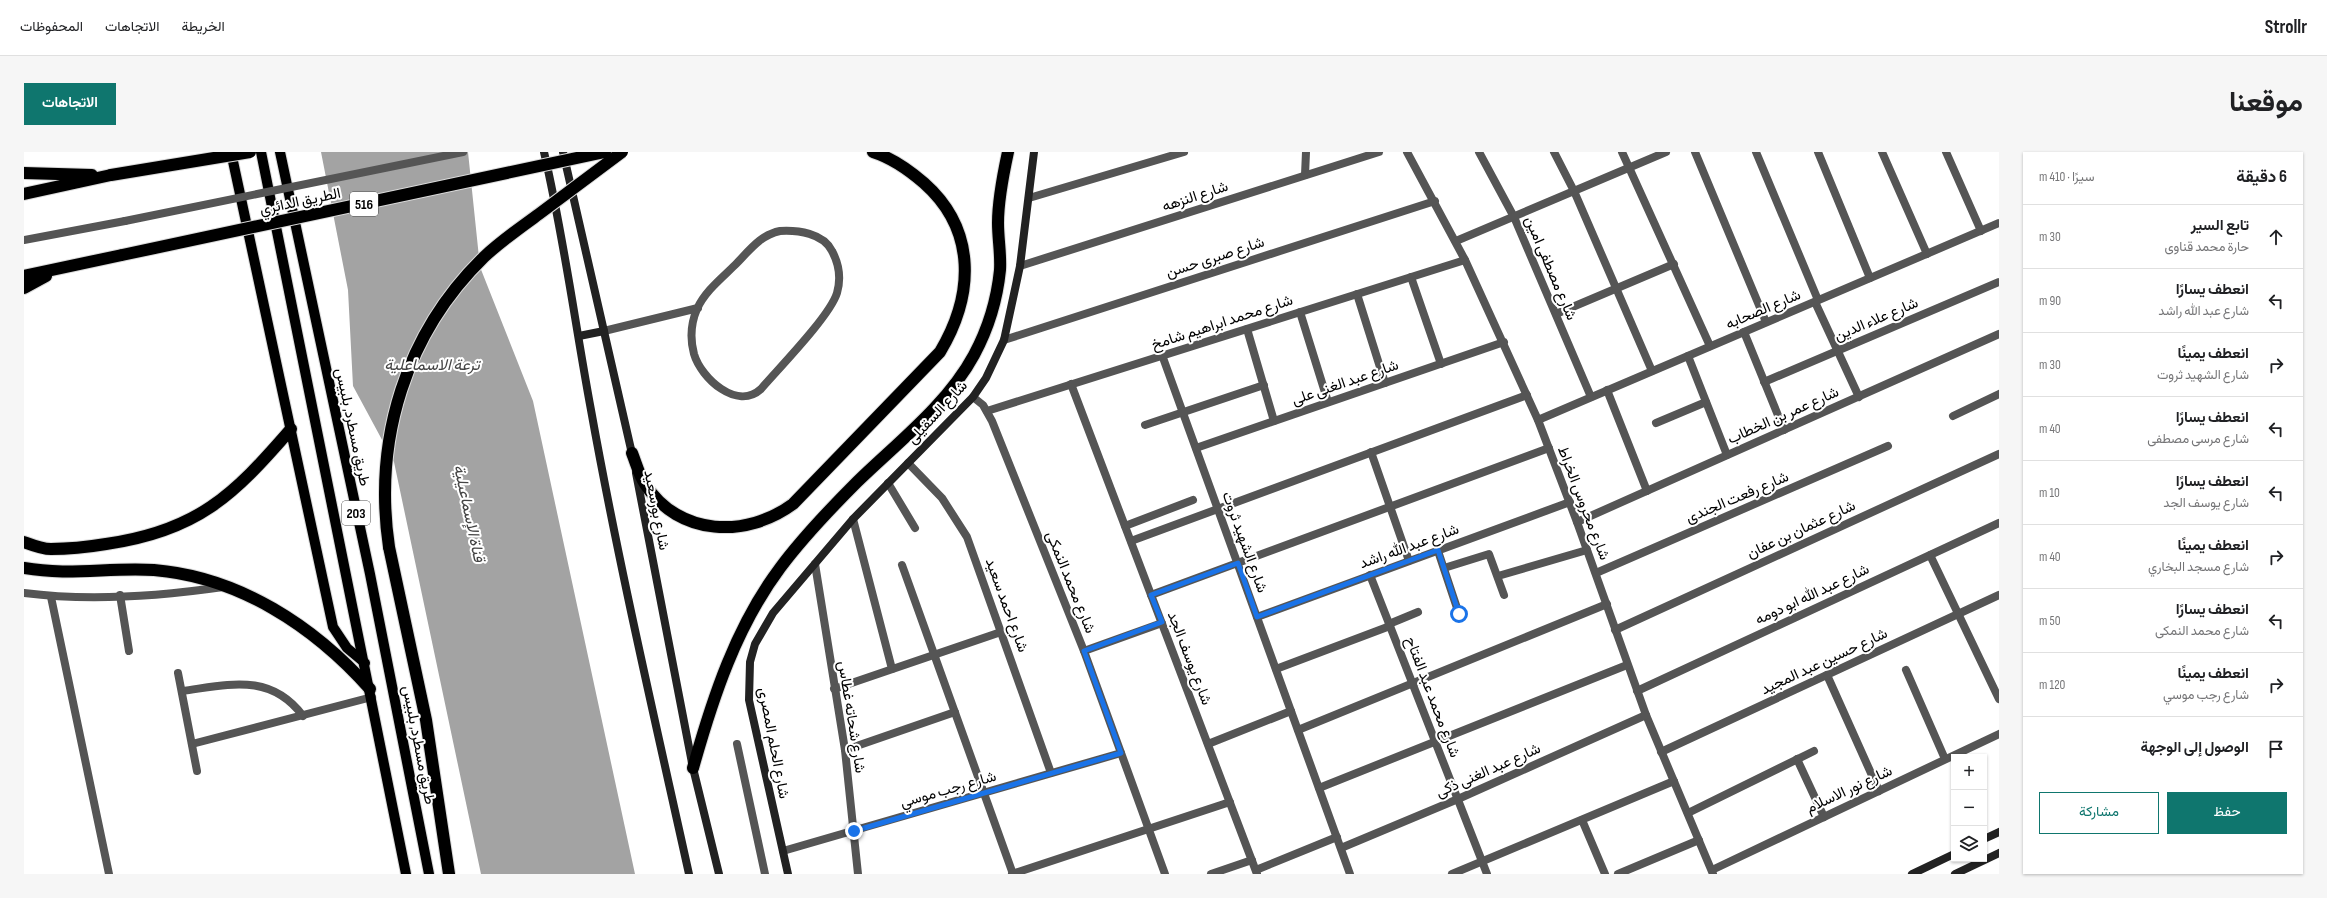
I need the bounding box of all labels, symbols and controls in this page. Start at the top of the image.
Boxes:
text: Strollr [2265,16,2307,39]
text: المحفوظات [20,18,83,35]
text: الاتجاهات [105,18,159,35]
text: الخريطة [181,18,225,35]
button: الاتجاهات [24,83,116,125]
text: موقعنا [2229,86,2303,119]
text: 6 دقيقة [2236,167,2287,187]
text: سيرًا · 410 m [2039,169,2095,185]
street label: شارع النزهه [1160,177,1231,217]
street label: الطريق الدائري [258,184,343,222]
road number: 516 [350,192,378,216]
street label: شارع مصطفى امين [1519,213,1581,324]
text: تابع السير [2191,216,2249,235]
icon: ahead [2265,226,2287,248]
text: 30 m [2039,229,2061,245]
street label: شارع صبرى حسن [1163,233,1267,283]
text: حارة محمد قناوى [2164,239,2249,255]
text: انعطف يسارًا [2176,280,2249,299]
street label: شارع الصحابه [1723,285,1804,335]
icon: left [2265,290,2287,312]
street label: شارع محمد ابراهيم شامخ [1149,291,1296,355]
street label: شارع علاء الدين [1831,293,1922,347]
text: 90 m [2039,293,2061,309]
text: شارع عبد الله راشد [2158,303,2249,319]
text: انعطف يمينًا [2178,344,2249,363]
icon: right [2265,354,2287,376]
street label: شارع عبد الغنى على [1289,355,1402,411]
water label: ترعة الاسماعلية [384,356,482,375]
text: 30 m [2039,357,2061,373]
street label: طريق مسطرد, بلبيس [331,366,374,488]
text: شارع الشهيد ثروت [2157,367,2249,383]
street label: شارع السقيلى [903,376,973,449]
street label: شارع عمر بن الخطاب [1725,382,1842,449]
text: انعطف يسارًا [2176,408,2249,427]
icon: left [2265,418,2287,440]
text: 40 m [2039,421,2061,437]
text: شارع مرسى مصطفى [2147,431,2249,447]
street label: شارع محروس الخراط [1552,444,1614,563]
water label: قناة الإسماعيلية [449,463,488,565]
street label: شارع رفعت الجندى [1683,467,1792,529]
street label: شارع بورسعيد [638,468,674,552]
text: انعطف يسارًا [2176,472,2249,491]
icon: left [2265,482,2287,504]
text: 10 m [2039,485,2060,501]
street label: شارع الشهيد ثروت [1216,489,1272,596]
text: شارع يوسف الجد [2163,495,2249,511]
street label: شارع عثمان بن عفان [1744,496,1859,564]
road number: 203 [342,501,370,525]
street label: شارع عبد الله راشد [1357,520,1462,574]
street label: شارع محمد النمكى [1040,528,1100,637]
text: انعطف يمينًا [2178,536,2249,555]
icon: right [2265,546,2287,568]
text: 40 m [2039,549,2061,565]
street label: شارع احمد سعيد [980,555,1032,655]
text: شارع مسجد البخاري [2148,559,2249,575]
street label: شارع عبد الله ابو دومه [1752,560,1873,630]
text: انعطف يسارًا [2176,600,2249,619]
route start [1450,605,1468,623]
street label: شارع يوسف الجد [1162,609,1216,708]
icon: left [2265,610,2287,632]
text: 50 m [2039,613,2060,629]
text: شارع محمد النمكى [2155,623,2249,639]
street label: شارع حسين عبد المجيد [1758,624,1891,700]
street label: شارع محمد عبد الفتاح [1400,634,1464,761]
street label: شارع شحاته غطاس [832,660,870,775]
text: انعطف يمينًا [2178,664,2249,683]
icon: right [2265,674,2287,696]
text: 120 m [2039,677,2065,693]
street label: طريق مسطرد, بلبيس [398,684,439,806]
street label: شارع الحلم المصرى [752,686,794,801]
text: شارع رجب موسي [2163,687,2249,703]
text: الوصول إلى الوجهة [2141,738,2249,757]
icon: arrive [2265,738,2287,760]
street label: شارع عبد الغنى ذكى [1433,739,1544,803]
map controls [1951,754,1987,862]
button: + [1951,754,1987,790]
street label: شارع نور الاسلام [1803,761,1896,819]
street label: شارع رجب موسي [898,767,999,815]
button: − [1951,790,1987,826]
button: مشاركة [2039,792,2159,834]
button: حفظ [2167,792,2287,834]
route end [845,822,863,840]
button: layers [1951,826,1987,862]

